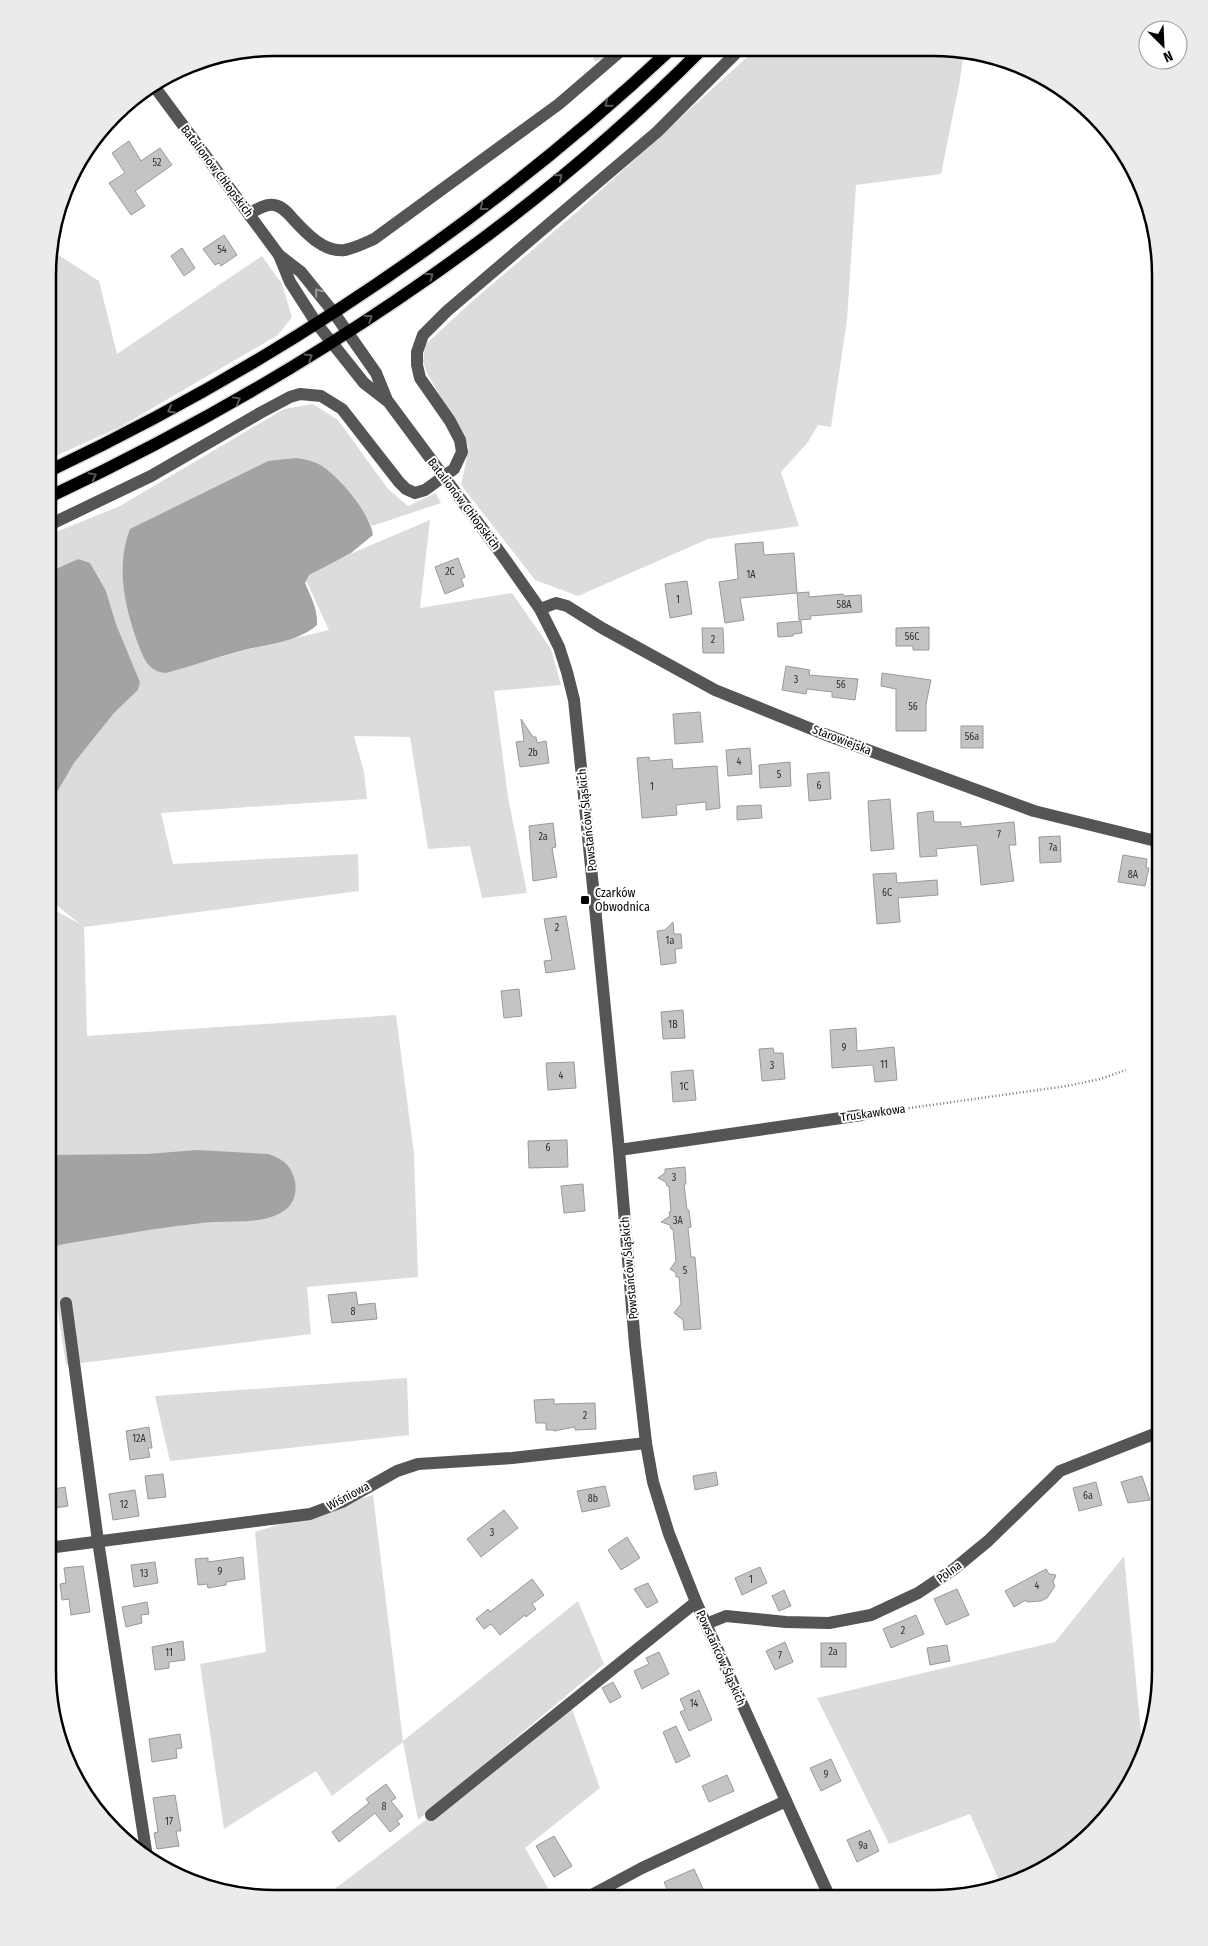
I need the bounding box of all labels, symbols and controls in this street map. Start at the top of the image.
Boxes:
north arrow [1138,20,1188,70]
text: N [1161,47,1175,66]
one-way arrow [605,99,614,108]
street label: Batalionów Chłopskich [178,122,256,220]
house number: 52 [153,157,162,169]
one-way arrow [553,175,562,183]
one-way arrow [479,201,489,210]
house number: 54 [217,244,227,256]
one-way arrow [424,273,434,282]
one-way arrow [315,289,323,298]
one-way arrow [363,315,373,324]
one-way arrow [303,354,312,363]
one-way arrow [231,396,240,406]
one-way arrow [167,404,176,414]
street label: Batalionów Chłopskich [425,455,503,553]
one-way arrow [88,472,97,482]
house number: 2C [445,566,455,578]
house number: 1A [746,569,756,581]
house number: 1 [676,594,680,606]
house number: 58A [837,599,852,611]
house number: 56C [905,631,919,643]
house number: 2 [711,634,716,646]
house number: 3 [794,674,799,686]
house number: 56 [836,679,846,691]
house number: 56 [908,701,918,713]
street label: Starowiejska [811,722,874,758]
house number: 56a [965,731,979,743]
house number: 2b [528,747,538,759]
house number: 4 [737,756,742,768]
street label: Powstańców Śląskich [574,768,599,872]
house number: 5 [777,769,782,781]
house number: 6 [817,780,822,792]
house number: 1 [650,781,654,793]
house number: 7 [997,829,1001,841]
house number: 2a [538,831,548,843]
house number: 7a [1049,842,1057,854]
house number: 8A [1128,869,1139,881]
place label: Czarków Obwodnica [595,886,650,914]
house number: 6C [882,887,892,899]
marker: Czarków Obwodnica [579,894,591,906]
house number: 2 [555,922,560,934]
house number: 1a [666,935,674,947]
house number: 1B [668,1019,678,1031]
house number: 9 [842,1042,847,1054]
house number: 11 [880,1059,888,1071]
house number: 3 [770,1060,775,1072]
house number: 4 [559,1070,564,1082]
house number: 1C [680,1081,688,1093]
street label: Truskawkowa [840,1102,906,1124]
house number: 6 [546,1142,551,1154]
house number: 3 [672,1172,677,1184]
house number: 3A [673,1215,684,1227]
street label: Powstańców Śląskich [617,1216,640,1320]
house number: 5 [683,1265,688,1277]
house number: 8 [351,1306,356,1318]
house number: 2 [583,1410,588,1422]
house number: 12A [132,1433,147,1445]
street label: Wiśniowa [324,1479,372,1513]
house number: 6a [1083,1490,1093,1502]
house number: 8b [588,1493,598,1505]
house number: 12 [120,1499,129,1511]
house number: 3 [490,1527,495,1539]
street label: Polna [934,1558,964,1586]
house number: 9 [218,1566,223,1578]
house number: 13 [140,1568,149,1580]
house number: 1 [749,1574,753,1586]
house number: 4 [1035,1580,1040,1592]
street label: Powstańców Śląskich [694,1608,749,1708]
house number: 2 [901,1625,906,1637]
house number: 2a [828,1646,838,1658]
house number: 11 [165,1647,173,1659]
house number: 7 [778,1650,782,1662]
house number: 14 [690,1698,699,1710]
house number: 9 [824,1769,829,1781]
house number: 8 [382,1801,387,1813]
house number: 17 [165,1816,173,1828]
house number: 9a [858,1840,868,1852]

